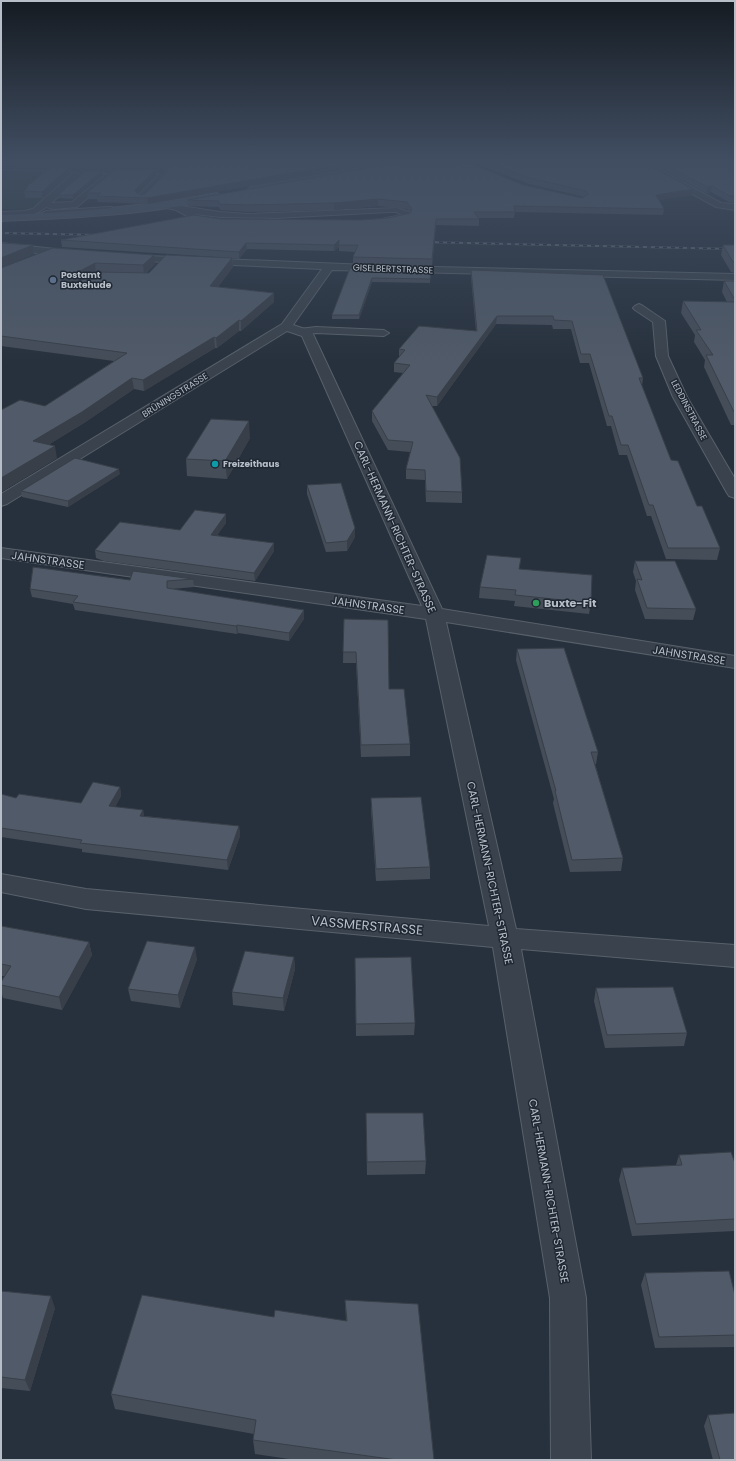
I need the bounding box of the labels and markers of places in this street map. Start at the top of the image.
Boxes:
place label: Postamt Buxtehude [61,269,112,291]
marker: Postamt Buxtehude [48,275,58,285]
place label: Freizeithaus [223,458,280,470]
marker: Freizeithaus [210,459,220,469]
place label: Buxte-Fit [544,595,597,611]
marker: Buxte-Fit [531,598,541,608]

